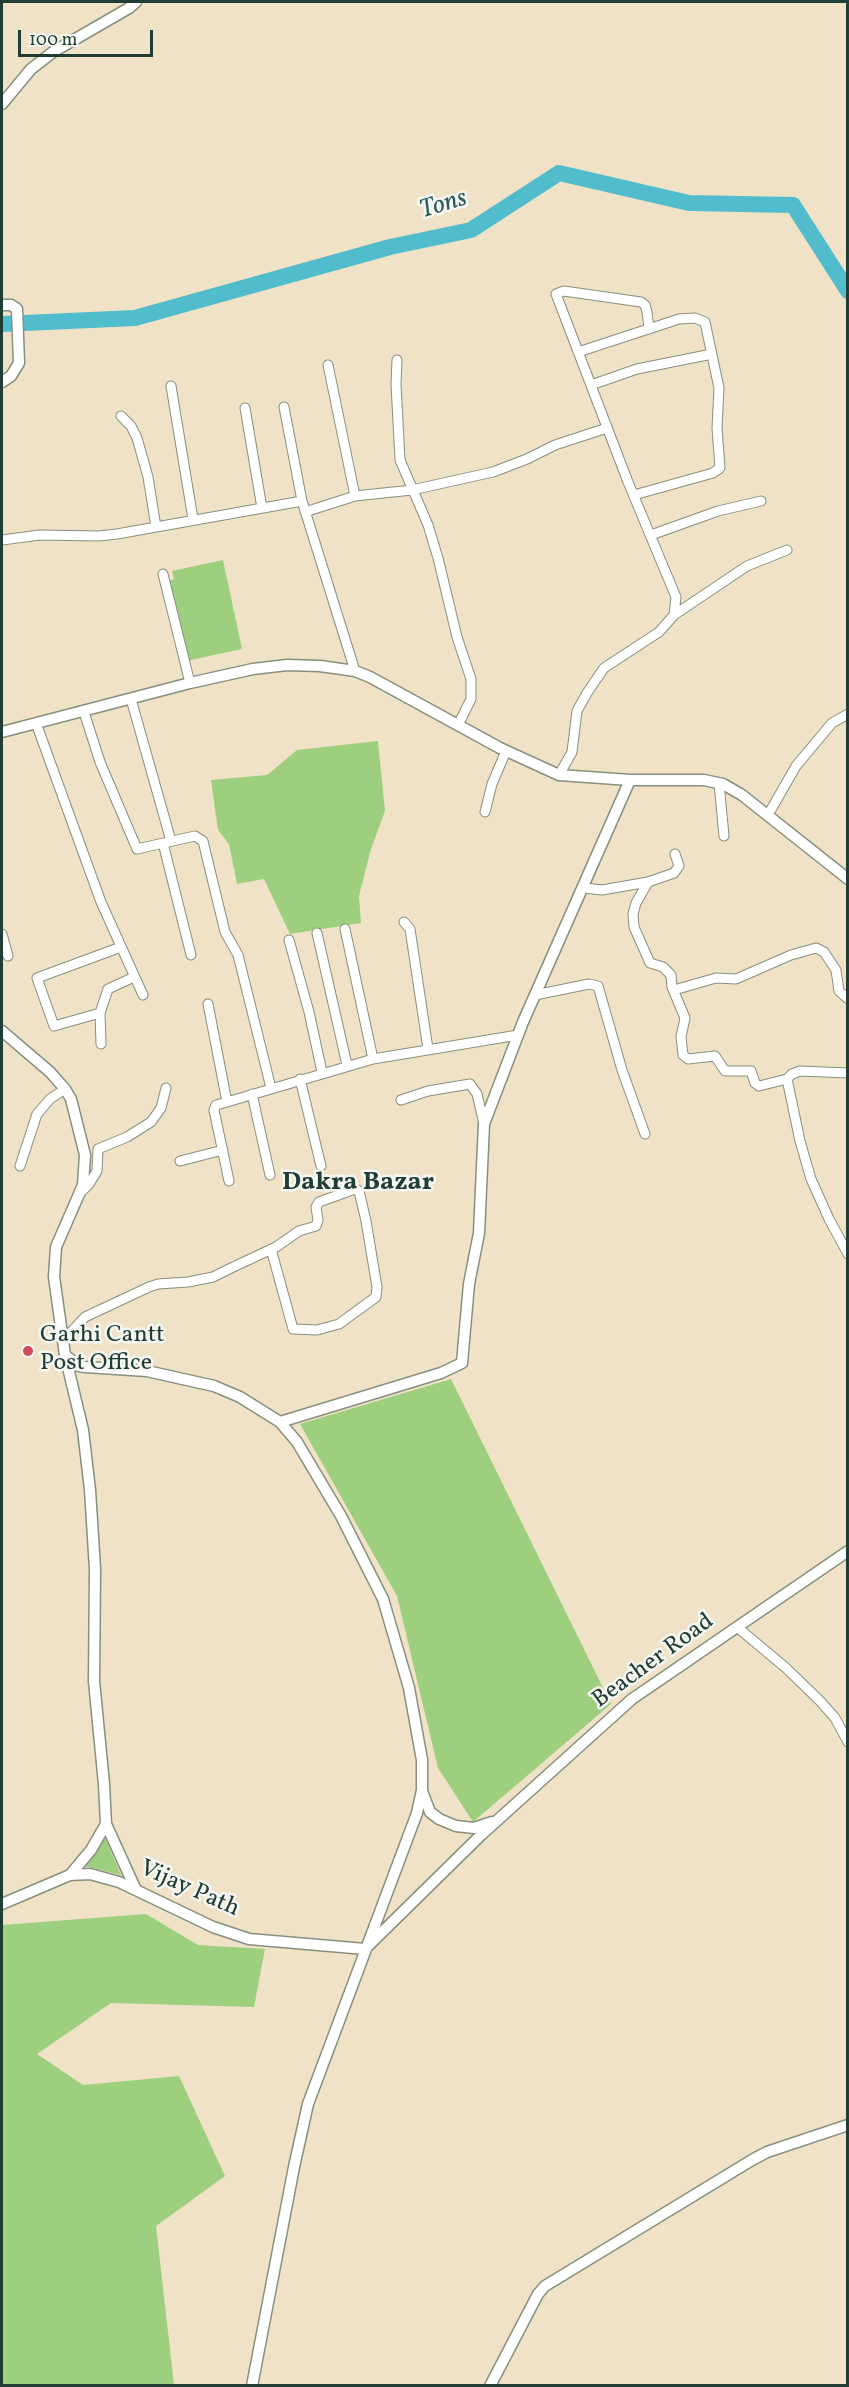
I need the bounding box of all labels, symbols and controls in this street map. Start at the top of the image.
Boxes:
scale bar [21,18,156,56]
text: 100 m [29,28,78,53]
water label: Tons [417,184,471,228]
district label: Dakra Bazar [282,1168,434,1200]
place label: Garhi Cantt Post Office [40,1323,164,1379]
marker: Garhi Cantt Post Office [21,1344,35,1358]
street label: Beacher Road [588,1608,720,1716]
street label: Vijay Path [135,1855,243,1925]

